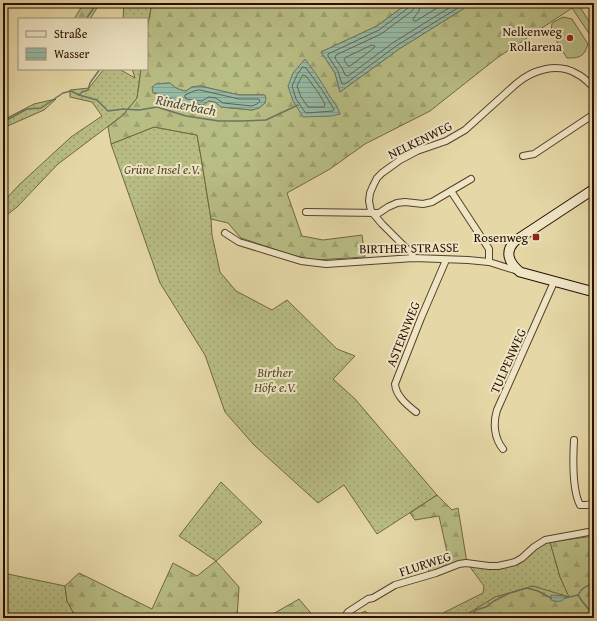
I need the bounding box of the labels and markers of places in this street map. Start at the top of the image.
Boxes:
place label: Nelkenweg Rollarena [502,22,563,56]
marker: Nelkenweg Rollarena [565,33,575,43]
place label: Rosenweg [474,228,529,247]
marker: Rosenweg [531,232,541,242]

